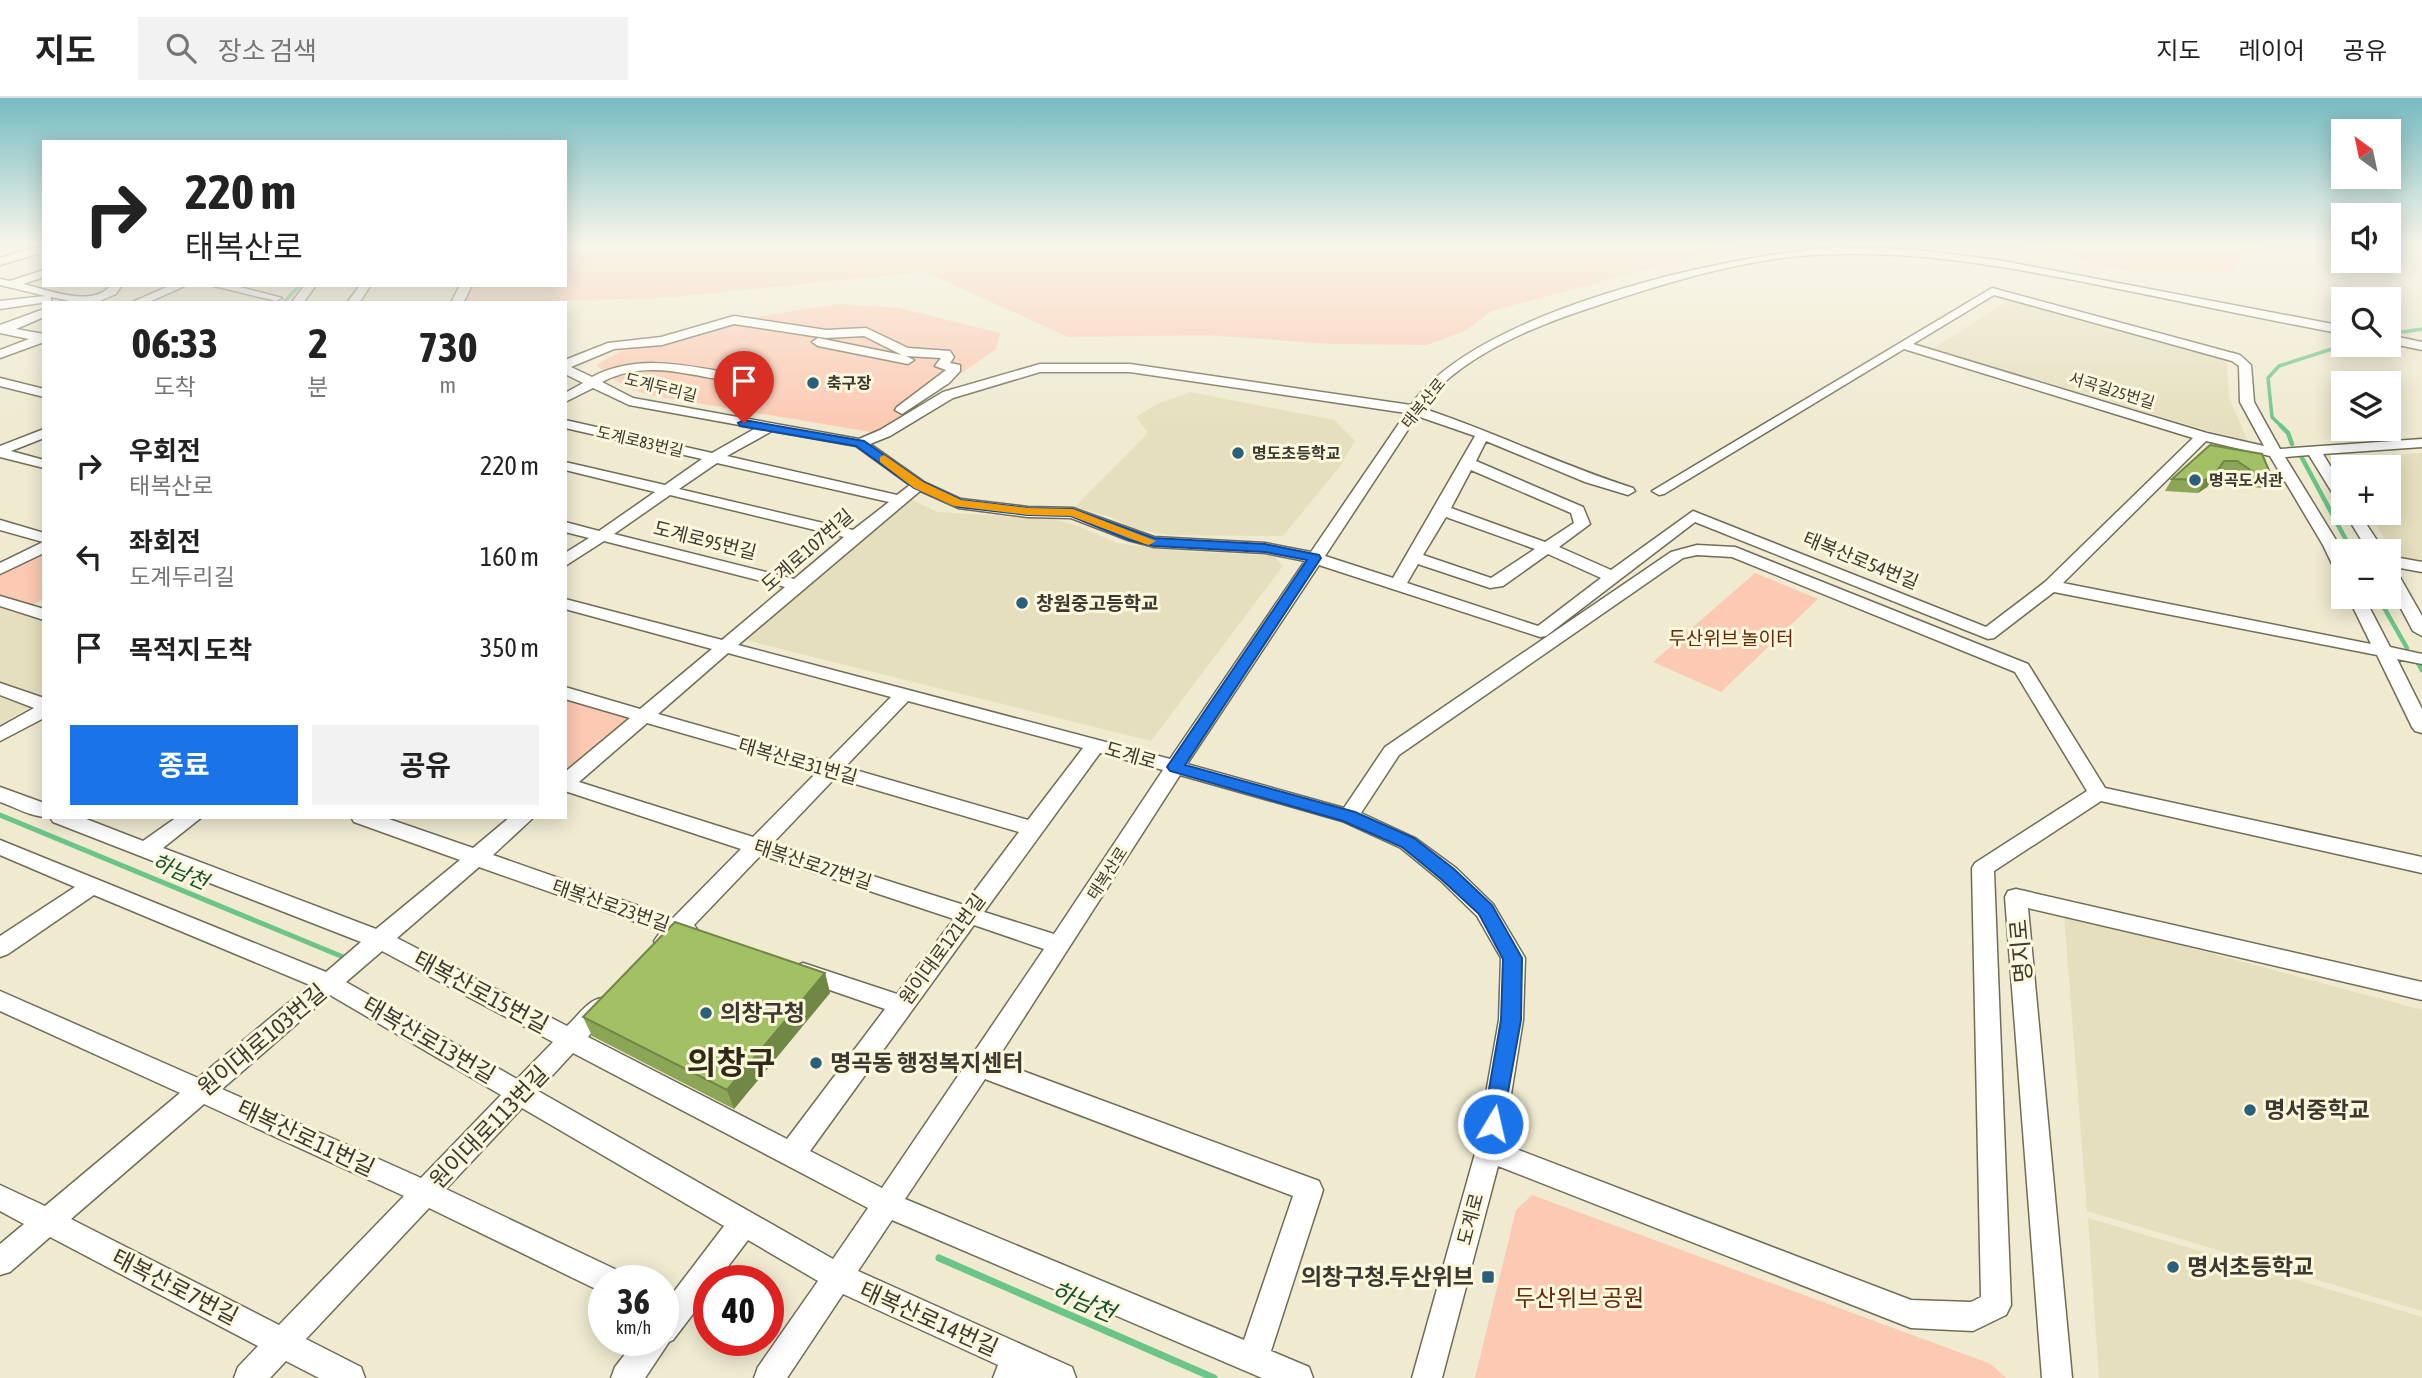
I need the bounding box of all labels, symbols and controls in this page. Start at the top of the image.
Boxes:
search box [138,17,628,80]
icon: search [162,29,200,67]
text: 지도 [35,31,96,69]
text: 장소 검색 [218,36,317,66]
text: 지도 [2156,37,2201,64]
text: 레이어 [2239,37,2305,64]
text: 공유 [2343,37,2387,64]
north arrow [2331,119,2401,189]
map controls [2331,119,2401,609]
text: 220 m [185,163,296,219]
icon: right [70,168,161,259]
button: sound [2331,203,2401,273]
text: 태복산로 [185,228,303,265]
button: search [2331,287,2401,357]
text: 06:33 [132,319,218,367]
text: 2 [308,319,328,367]
text: 730 [418,323,477,371]
pin [714,351,774,423]
icon: arrive [725,362,763,400]
street label: 서곡길25번길 [2067,368,2157,412]
street label: 도계두리길 [623,369,699,405]
button: layers [2331,371,2401,441]
text: m [440,372,456,398]
text: 도착 [154,374,196,400]
text: 분 [308,374,329,400]
place label: 축구장 [827,374,871,392]
street label: 태복산로 [1397,374,1449,432]
marker: 축구장 [805,375,821,391]
street label: 도계로83번길 [595,422,685,460]
text: 우회전 [129,436,201,466]
place label: 명도초등학교 [1252,444,1341,462]
marker: 명도초등학교 [1230,445,1246,461]
icon: right [70,447,108,485]
text: 220 m [480,451,539,481]
button: + [2331,455,2401,525]
place label: 명곡도서관 [2209,471,2283,489]
marker: 명곡도서관 [2187,472,2203,488]
text: 태복산로 [129,473,214,499]
street label: 도계로107번길 [757,504,857,596]
street label: 도계로95번길 [651,517,759,563]
text: 좌회전 [129,527,201,557]
street label: 태복산로54번길 [1800,527,1922,593]
icon: left [70,538,108,576]
button: − [2331,539,2401,609]
text: 160 m [480,542,539,572]
text: 도계두리길 [129,564,235,590]
place label: 창원중고등학교 [1036,592,1158,614]
marker: 창원중고등학교 [1014,595,1030,611]
park label: 두산위브 놀이터 [1669,627,1793,649]
icon: arrive [70,629,108,667]
text: 350 m [480,633,539,663]
text: 목적지 도착 [129,635,252,665]
button: 종료 [70,725,298,805]
button: 공유 [312,725,539,805]
street label: 태복산로31번길 [736,734,860,788]
street label: 도계로 [1103,737,1159,773]
street label: 태복산로27번길 [751,835,875,893]
street label: 태복산로 [1083,843,1131,903]
water label: 하남천 [149,849,214,894]
street label: 태복산로23번길 [549,875,673,935]
street label: 원이대로121번길 [894,889,990,1009]
street label: 명지로 [2005,918,2037,984]
street label: 태복산로15번길 [409,946,553,1038]
street label: 원이대로103번길 [193,979,331,1101]
street label: 태복산로13번길 [358,992,500,1088]
place label: 의창구청 [720,1000,805,1026]
marker: 의창구청 [698,1005,714,1021]
district label: 의창구 [687,1044,775,1081]
place label: 명곡동 행정복지센터 [830,1050,1024,1076]
marker: 명곡동 행정복지센터 [808,1055,824,1071]
street label: 원이대로113번길 [424,1061,554,1193]
position arrow [1456,1087,1530,1161]
street label: 태복산로11번길 [233,1095,379,1181]
place label: 명서중학교 [2264,1097,2370,1123]
marker: 명서중학교 [2242,1102,2258,1118]
street label: 도계로 [1453,1191,1487,1247]
street label: 태복산로7번길 [108,1244,242,1330]
place label: 명서초등학교 [2187,1254,2314,1280]
marker: 명서초등학교 [2165,1259,2181,1275]
place label: 의창구청.두산위브 [1301,1264,1474,1290]
speed limit sign: 40 [693,1265,784,1356]
marker: 의창구청.두산위브 [1480,1269,1496,1285]
water label: 하남천 [1047,1276,1122,1328]
street label: 태복산로14번길 [856,1277,1002,1361]
text: 36 [617,1281,650,1321]
park label: 두산위브 공원 [1514,1285,1644,1311]
text: km/h [616,1317,651,1338]

